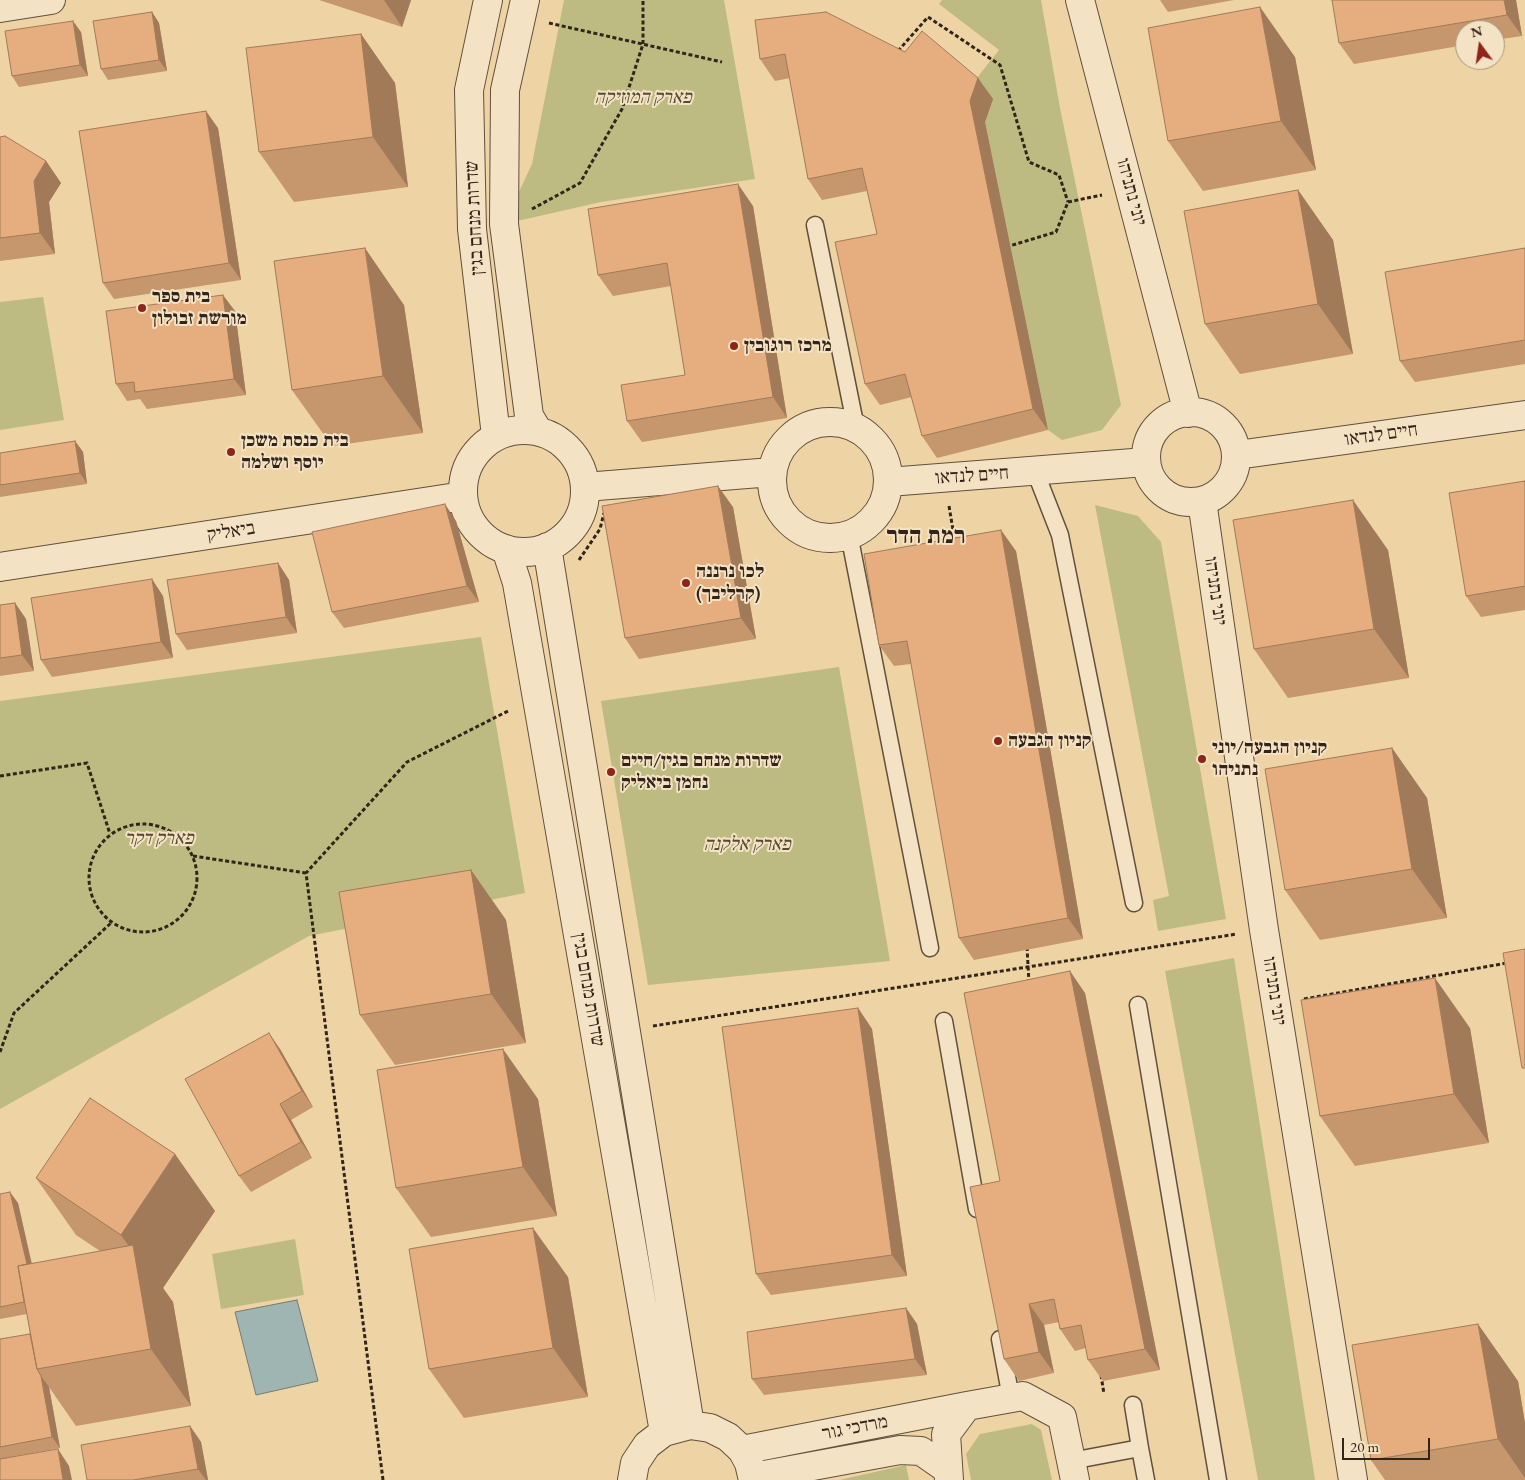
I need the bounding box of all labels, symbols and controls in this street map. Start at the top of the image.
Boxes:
north arrow [1455,20,1505,70]
text: N [1469,21,1484,42]
park label: פארק המוזיקה [594,87,692,109]
street label: יוני נתניהו [1111,156,1151,228]
street label: שדרות מנחם בגין [461,160,489,276]
place label: בית ספר מורשת זבולון [152,286,247,330]
marker: בית ספר מורשת זבולון [136,302,148,314]
place label: מרכז רוגובין [744,335,832,357]
marker: מרכז רוגובין [728,340,740,352]
street label: חיים לנדאו [1343,419,1419,451]
place label: בית כנסת משכן יוסף ושלמה [241,430,349,474]
marker: בית כנסת משכן יוסף ושלמה [225,446,237,458]
street label: חיים לנדאו [934,462,1010,490]
street label: ביאליק [205,517,257,547]
district label: רמת הדר [886,522,966,550]
street label: יוני נתניהו [1199,555,1231,627]
place label: לכו נרננה (קרליבך) [696,561,764,605]
marker: לכו נרננה (קרליבך) [680,577,692,589]
place label: קניון הגבעה [1008,730,1091,752]
marker: קניון הגבעה [992,735,1004,747]
place label: קניון הגבעה/יוני נתניהו [1212,737,1327,781]
place label: שדרות מנחם בגין/חיים נחמן ביאליק [621,750,782,794]
marker: קניון הגבעה/יוני נתניהו [1196,753,1208,765]
marker: שדרות מנחם בגין/חיים נחמן ביאליק [605,766,617,778]
park label: פארק דקר [124,828,194,850]
park label: פארק אלקנה [703,834,791,856]
street label: שדרות מנחם בגין [567,931,609,1049]
street label: יוני נתניהו [1257,955,1291,1027]
street label: מרדכי גור [820,1410,890,1446]
scale bar [1345,1428,1432,1460]
text: 20 m [1350,1437,1379,1456]

